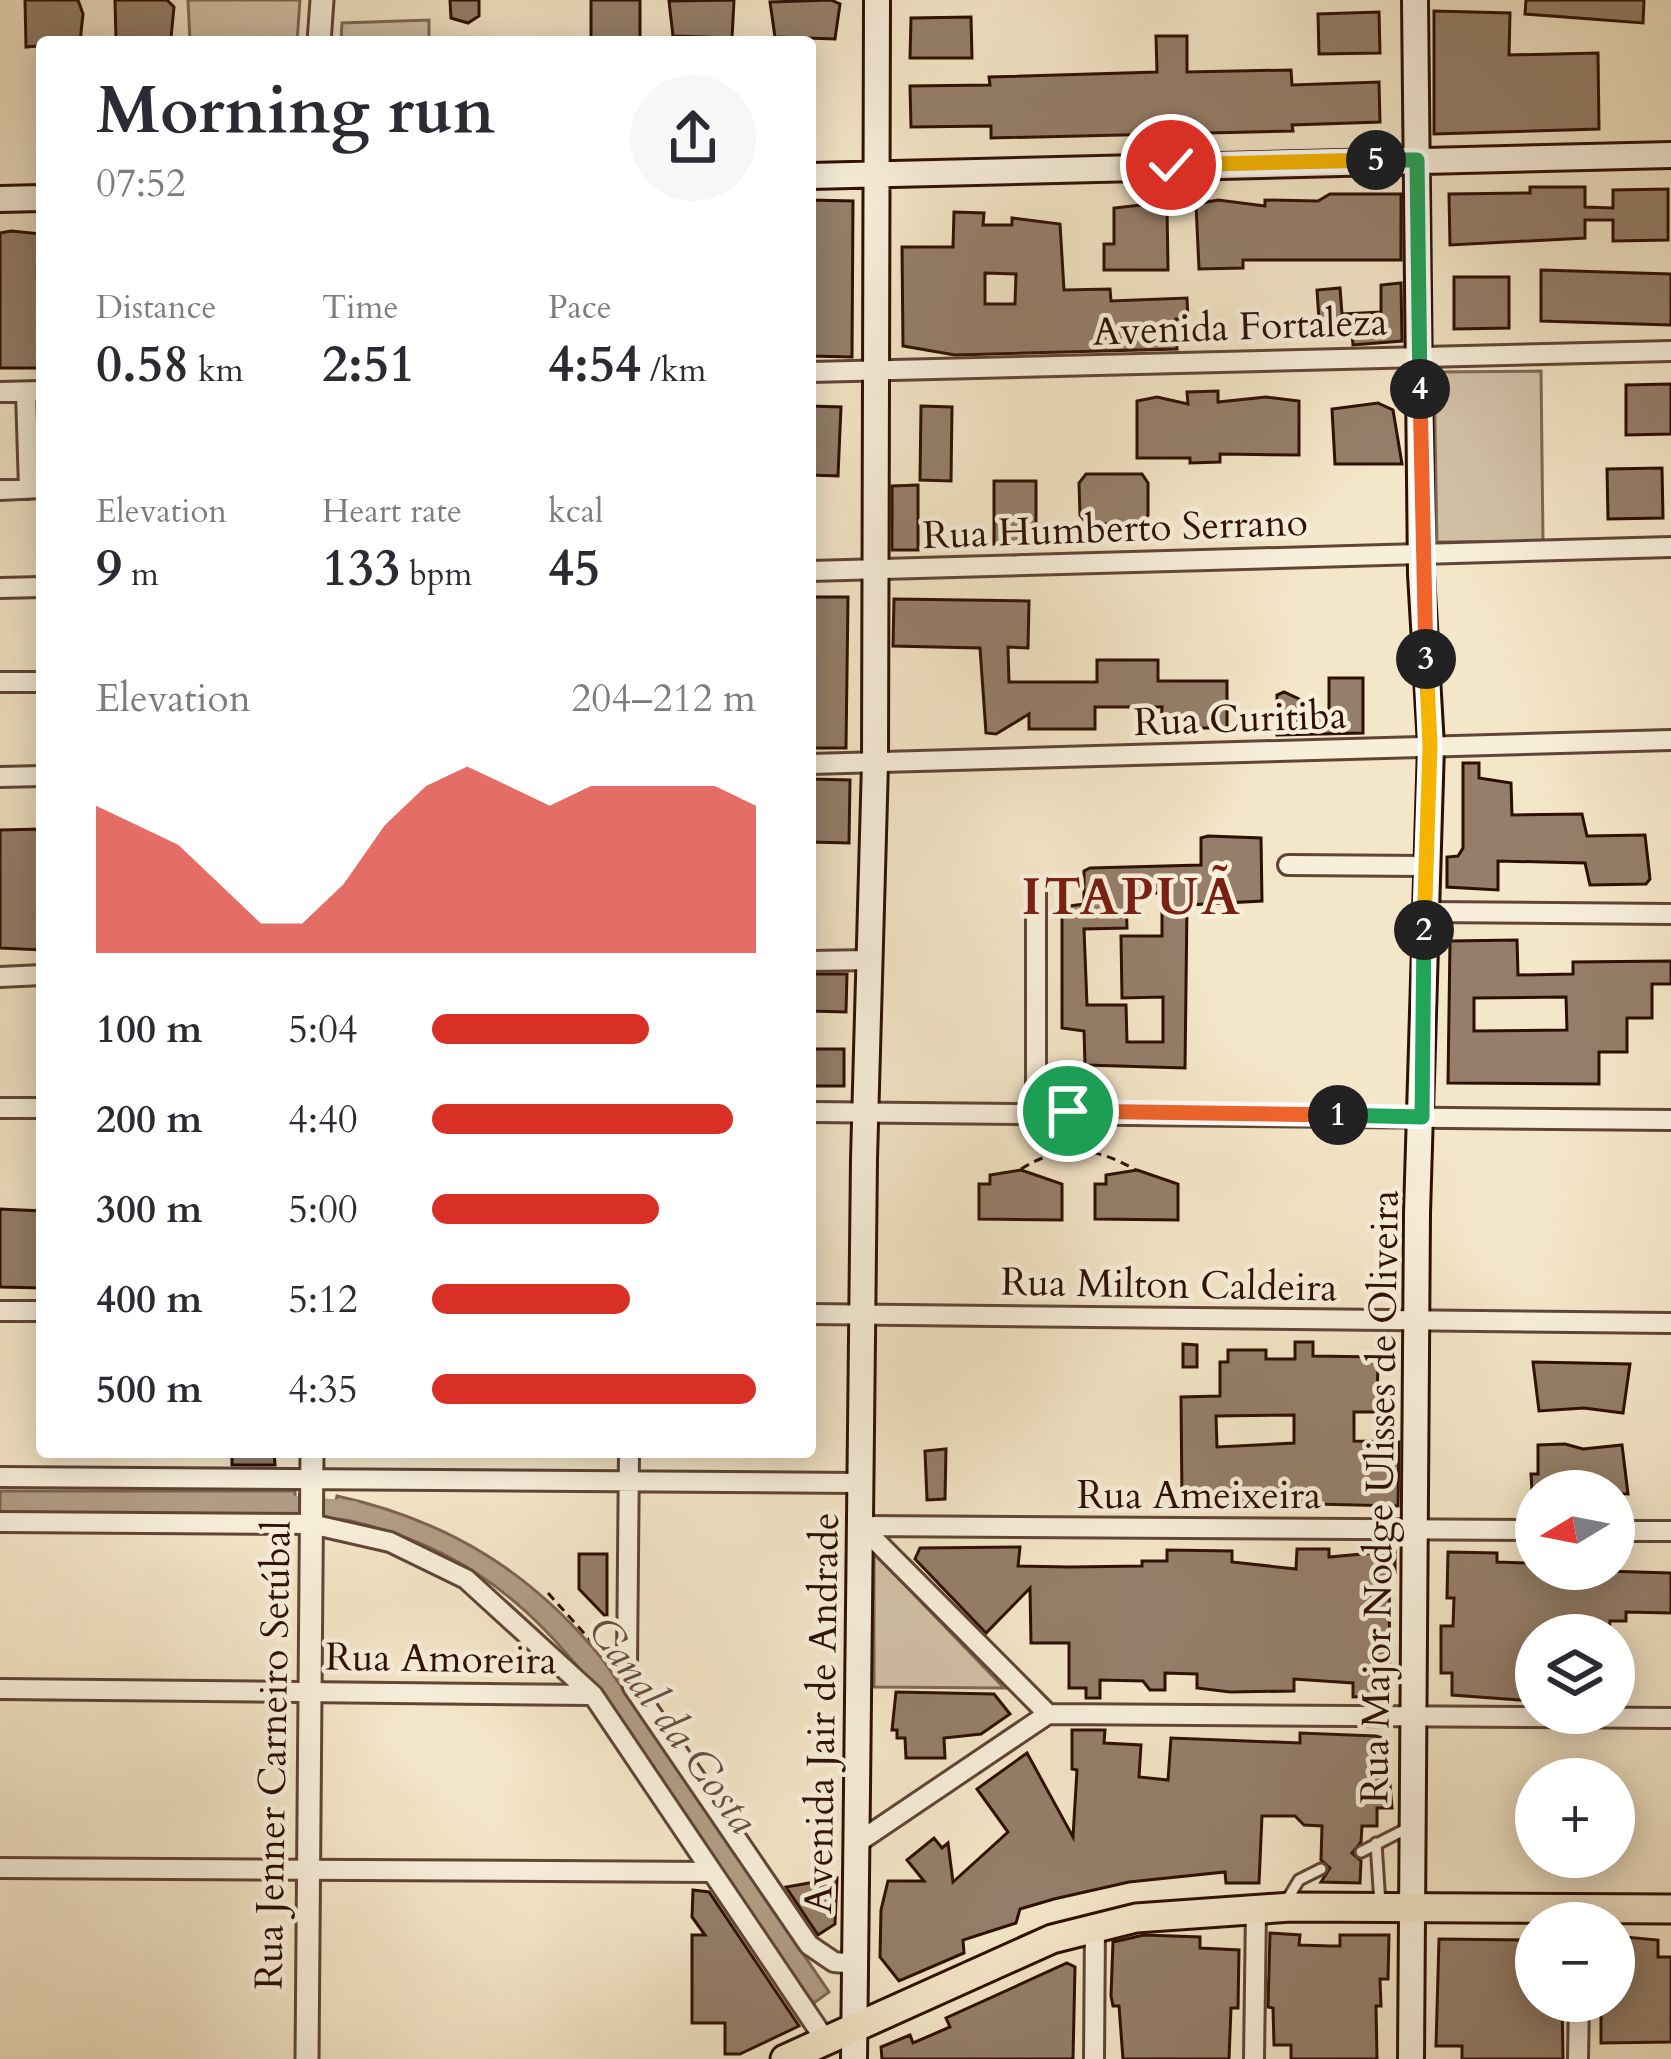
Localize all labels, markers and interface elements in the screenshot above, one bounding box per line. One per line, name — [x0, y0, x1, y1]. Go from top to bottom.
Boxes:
text: Morning run — [96, 67, 495, 156]
button: share — [630, 75, 756, 201]
pin — [1120, 114, 1222, 216]
pin: 5 — [1346, 130, 1406, 190]
icon: check — [1138, 132, 1204, 198]
text: 5 — [1368, 137, 1384, 182]
text: 07:52 — [96, 157, 186, 210]
text: Distance — [96, 285, 217, 330]
text: Time — [322, 285, 398, 330]
text: Pace — [548, 285, 612, 330]
street label: Avenida Fortaleza — [1092, 295, 1388, 359]
text: 0.58 — [96, 330, 189, 400]
text: 2:51 — [322, 330, 415, 400]
text: 4:54 — [548, 330, 641, 400]
text: km — [189, 348, 244, 393]
text: /km — [641, 348, 706, 393]
pin: 4 — [1390, 359, 1450, 419]
text: 4 — [1412, 366, 1428, 411]
text: Elevation — [96, 489, 227, 534]
text: Heart rate — [322, 489, 462, 534]
text: kcal — [548, 489, 603, 534]
street label: Rua Humberto Serrano — [922, 496, 1308, 562]
text: 9 — [96, 534, 122, 604]
text: 133 — [322, 534, 400, 604]
text: 45 — [548, 534, 600, 604]
text: m — [122, 552, 159, 597]
text: bpm — [400, 552, 472, 597]
pin: 3 — [1396, 629, 1456, 689]
text: 3 — [1418, 636, 1434, 681]
text: Elevation — [96, 672, 251, 725]
text: 204–212 m — [571, 672, 756, 725]
street label: Rua Curitiba — [1133, 689, 1348, 749]
district label: ITAPUÃ — [1021, 863, 1243, 933]
pin: 2 — [1394, 900, 1454, 960]
text: 2 — [1416, 907, 1432, 952]
text: 100 m — [96, 1003, 202, 1056]
text: 5:04 — [288, 1003, 358, 1056]
pin — [1017, 1060, 1119, 1162]
icon: arrive — [1035, 1078, 1101, 1144]
pin: 1 — [1308, 1085, 1368, 1145]
text: 1 — [1330, 1092, 1346, 1137]
text: 200 m — [96, 1093, 202, 1146]
text: 4:40 — [288, 1093, 358, 1146]
text: 300 m — [96, 1183, 202, 1236]
text: 5:00 — [288, 1183, 358, 1236]
street label: Rua Major Nodge Ulisses de Oliveira — [1348, 1189, 1412, 1805]
street label: Rua Milton Caldeira — [1000, 1256, 1338, 1314]
text: 400 m — [96, 1273, 202, 1326]
text: 5:12 — [288, 1273, 358, 1326]
text: 500 m — [96, 1363, 202, 1416]
text: 4:35 — [288, 1363, 358, 1416]
street label: Rua Ameixeira — [1077, 1469, 1321, 1522]
north arrow — [1515, 1470, 1635, 1590]
map controls — [1515, 1470, 1635, 2022]
street label: Avenida Jair de Andrade — [792, 1512, 852, 1914]
street label: Rua Jenner Carneiro Setúbal — [242, 1520, 304, 1990]
water label: Canal da Costa — [575, 1605, 771, 1845]
button: layers — [1515, 1614, 1635, 1734]
street label: Rua Amoreira — [325, 1630, 557, 1688]
button: + — [1515, 1758, 1635, 1878]
button: − — [1515, 1902, 1635, 2022]

